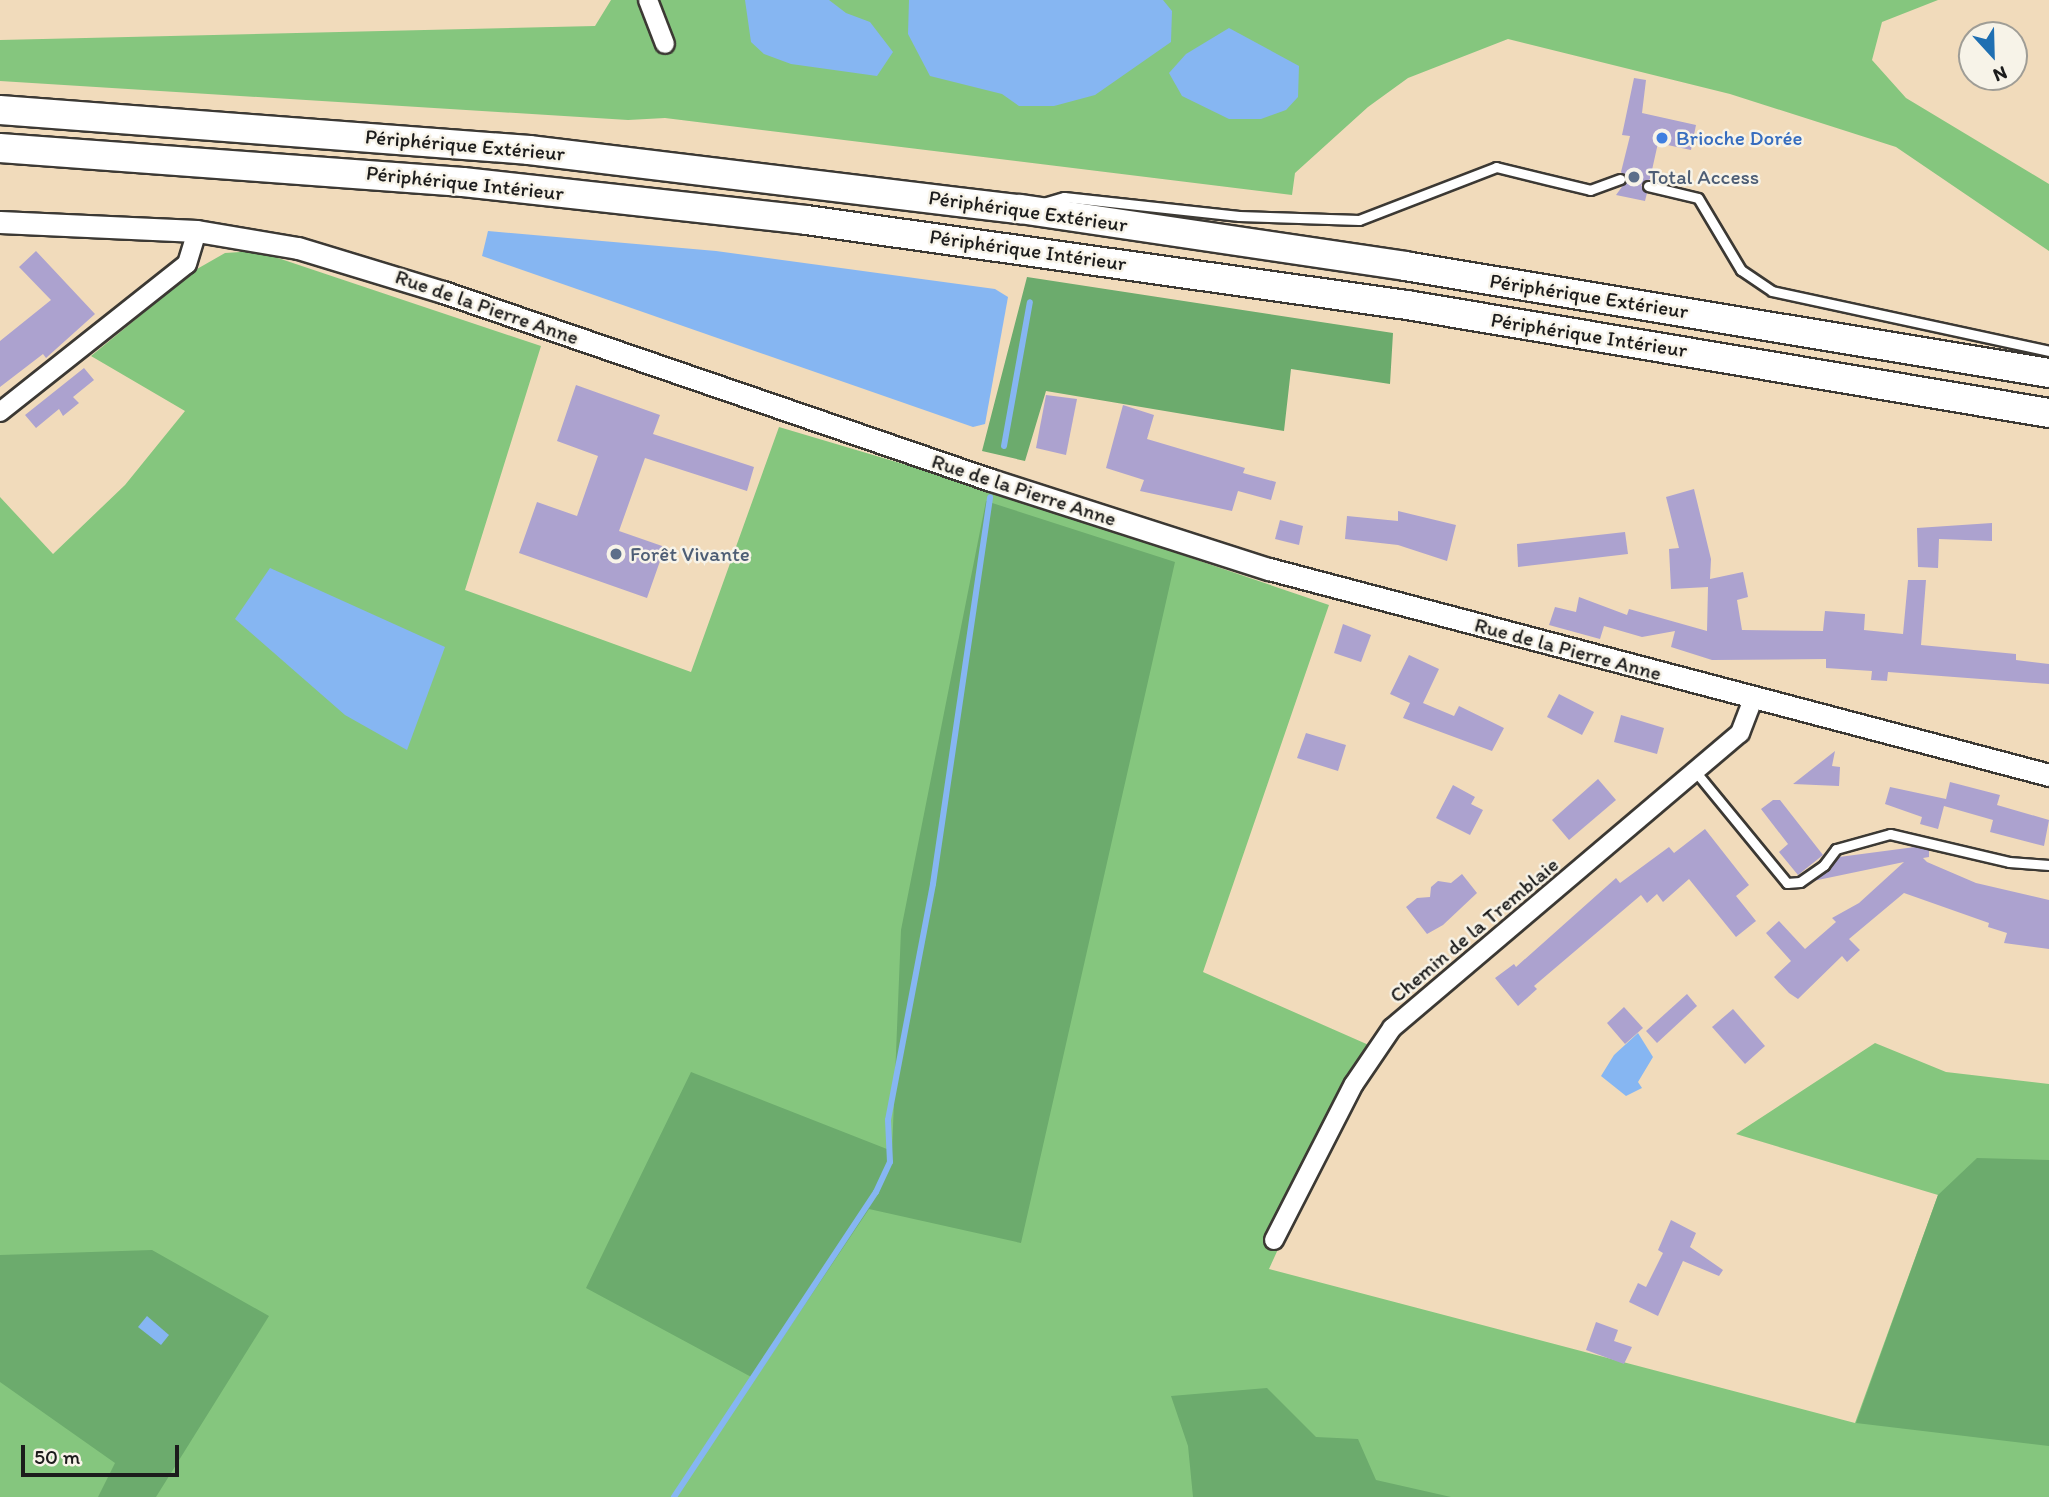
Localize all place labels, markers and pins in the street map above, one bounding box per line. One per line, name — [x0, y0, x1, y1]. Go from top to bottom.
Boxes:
place label: Brioche Dorée — [1676, 125, 1803, 151]
marker: Brioche Dorée — [1654, 130, 1670, 146]
place label: Total Access — [1648, 164, 1759, 190]
marker: Total Access — [1626, 169, 1642, 185]
place label: Forêt Vivante — [630, 541, 749, 567]
marker: Forêt Vivante — [608, 546, 624, 562]

